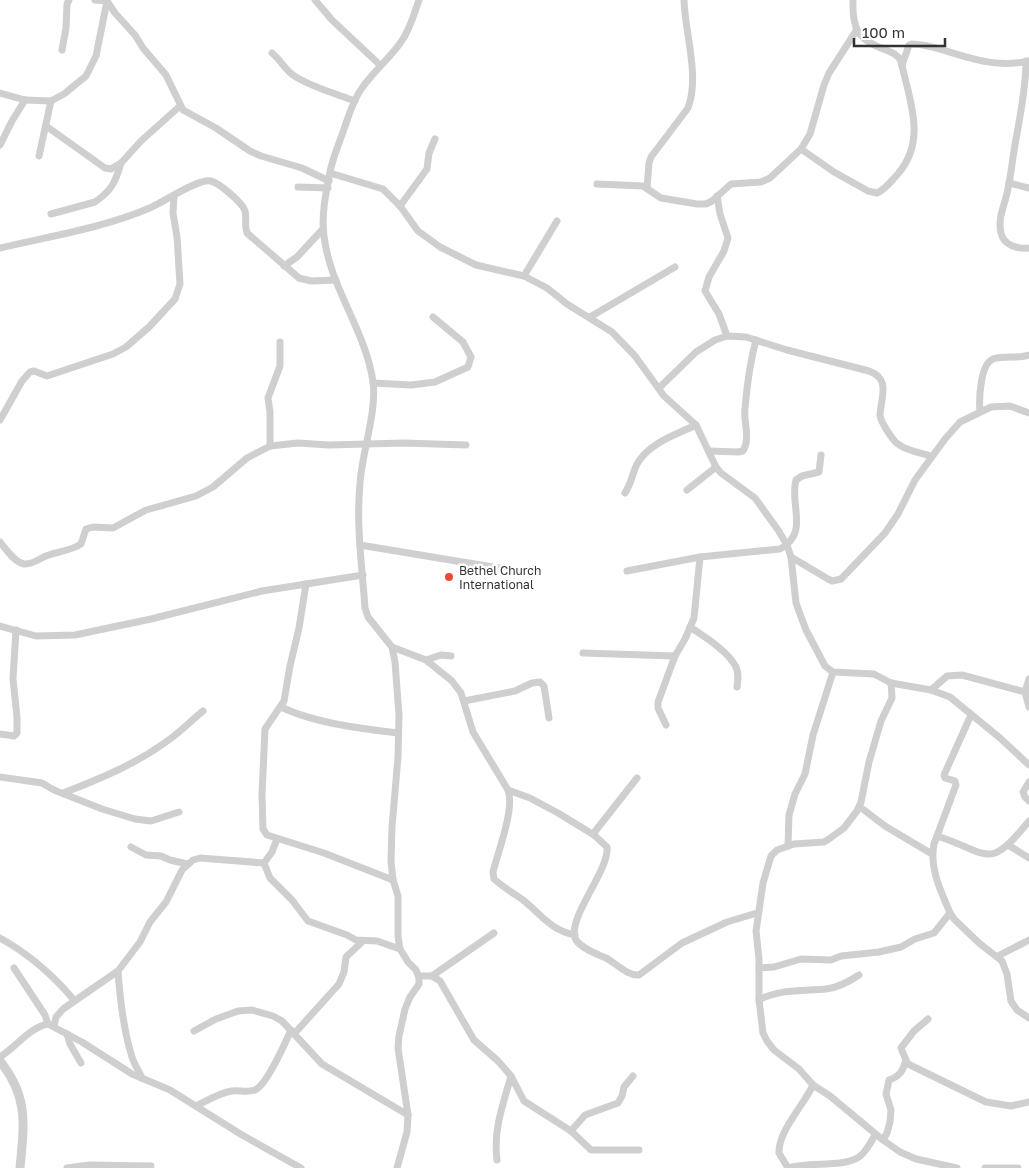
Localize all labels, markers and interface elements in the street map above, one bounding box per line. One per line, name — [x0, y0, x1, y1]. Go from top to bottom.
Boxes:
scale bar — [854, 15, 945, 47]
text: 100 m — [862, 23, 905, 41]
place label: Bethel Church International — [459, 563, 541, 592]
marker: Bethel Church International — [443, 571, 455, 583]

